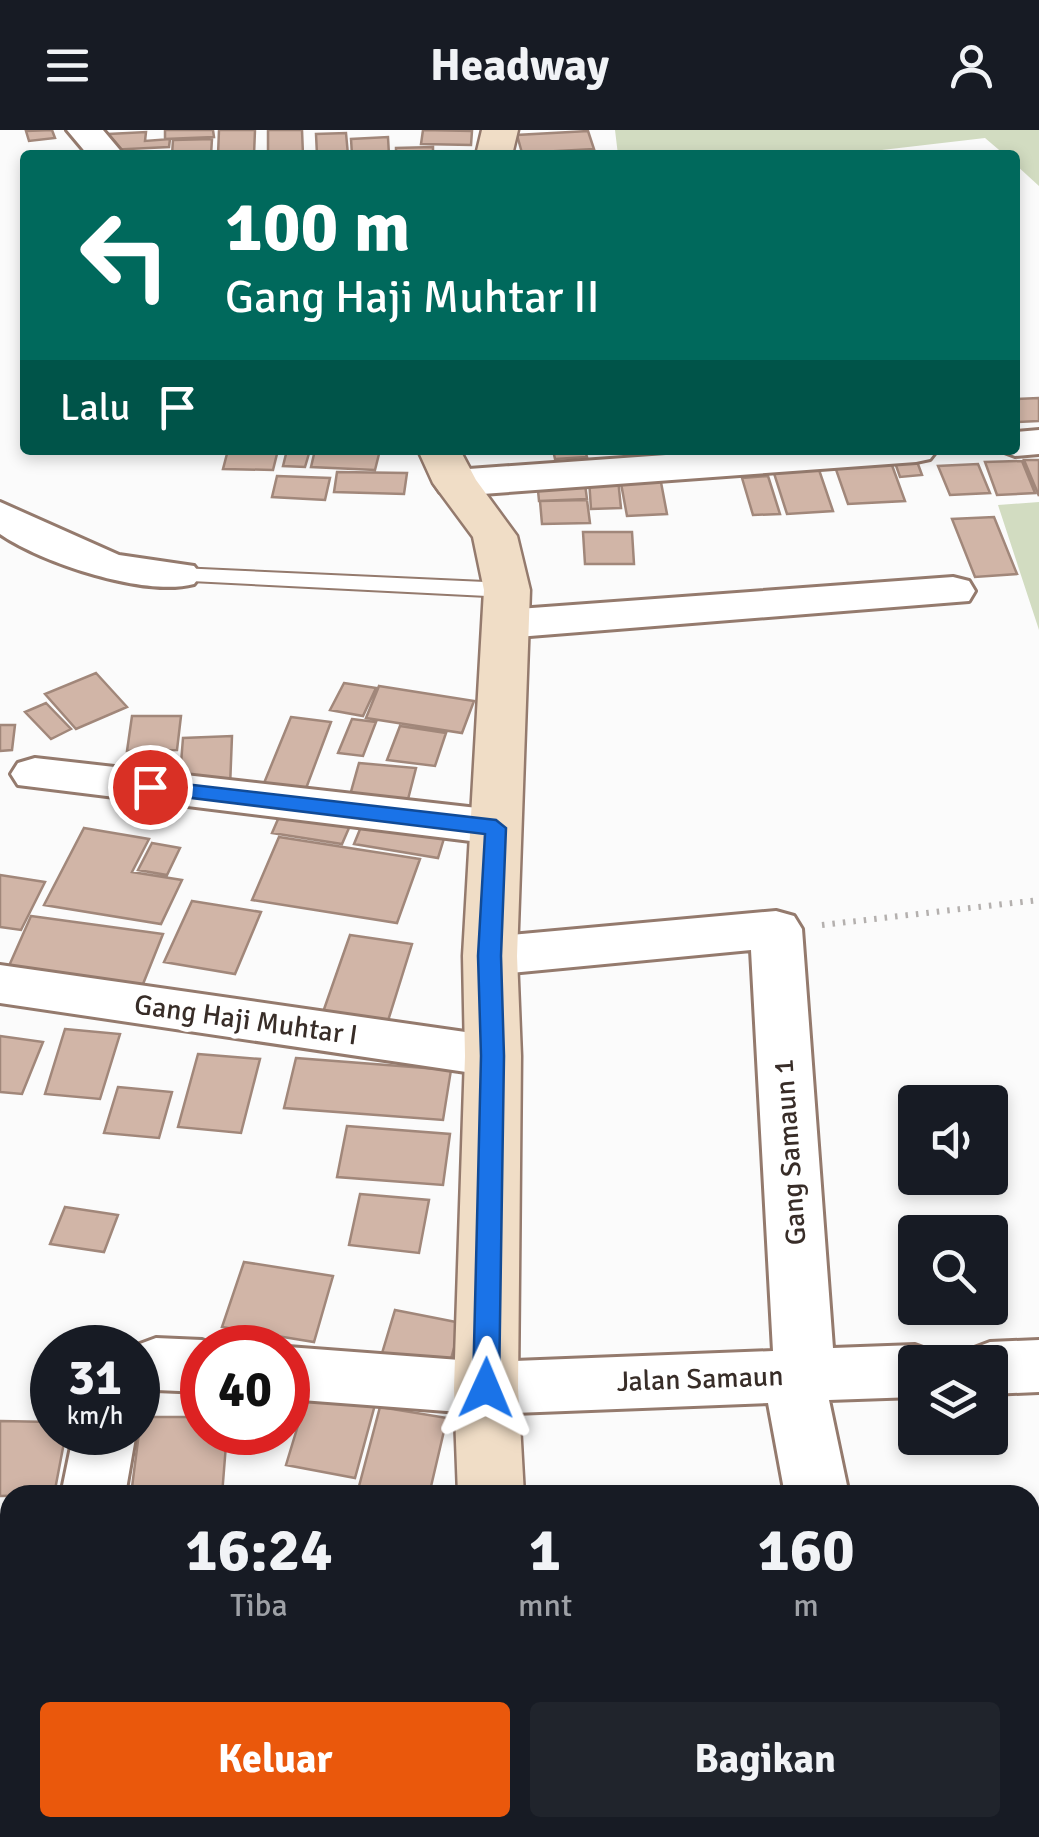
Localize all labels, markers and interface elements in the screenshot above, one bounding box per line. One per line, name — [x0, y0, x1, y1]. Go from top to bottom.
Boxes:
icon: menu — [40, 38, 95, 93]
text: Headway — [430, 38, 609, 93]
icon: person — [944, 38, 999, 93]
text: 100 m — [225, 184, 410, 270]
icon: left — [60, 190, 190, 320]
text: Gang Haji Muhtar II — [225, 270, 600, 325]
icon: arrive — [150, 380, 205, 435]
text: Lalu — [60, 384, 130, 431]
pin — [108, 745, 193, 830]
icon: arrive — [123, 760, 178, 815]
street label: Gang Haji Muhtar I — [132, 988, 360, 1052]
street label: Gang Samaun 1 — [767, 1058, 813, 1246]
map controls — [898, 1085, 1008, 1455]
button: sound — [898, 1085, 1008, 1195]
button: search — [898, 1215, 1008, 1325]
speed limit sign: 40 — [180, 1325, 310, 1455]
position arrow — [434, 1336, 538, 1440]
button: layers — [898, 1345, 1008, 1455]
text: 31 — [68, 1347, 122, 1409]
street label: Jalan Samaun — [616, 1359, 784, 1399]
text: km/h — [67, 1400, 123, 1431]
text: 16:24 — [185, 1514, 333, 1588]
text: 1 — [529, 1514, 561, 1588]
text: 160 — [757, 1514, 855, 1588]
text: Tiba — [230, 1586, 288, 1625]
text: mnt — [518, 1586, 572, 1625]
text: m — [793, 1586, 819, 1625]
button: Keluar — [40, 1702, 510, 1817]
button: Bagikan — [530, 1702, 1000, 1817]

